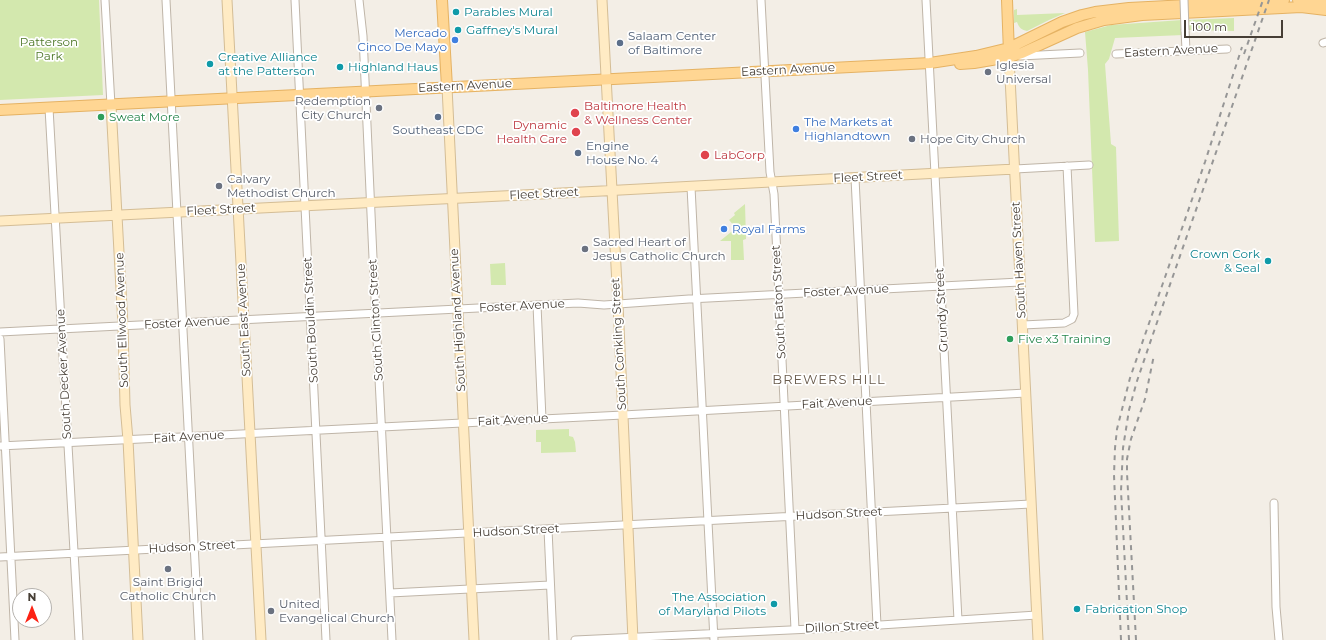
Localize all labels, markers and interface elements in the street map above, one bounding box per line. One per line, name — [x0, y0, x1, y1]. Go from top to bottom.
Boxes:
place label: Parables Mural — [464, 5, 553, 19]
marker: Parables Mural — [451, 7, 461, 17]
scale bar — [1186, 12, 1285, 38]
text: 100 m — [1191, 19, 1227, 34]
place label: Gaffney's Mural — [466, 23, 558, 37]
marker: Gaffney's Mural — [453, 25, 463, 35]
place label: Mercado Cinco De Mayo — [357, 26, 447, 54]
place label: Salaam Center of Baltimore — [628, 29, 716, 57]
park label: Patterson Park — [20, 35, 78, 63]
marker: Mercado Cinco De Mayo — [450, 35, 460, 45]
marker: Salaam Center of Baltimore — [615, 38, 625, 48]
street label: Eastern Avenue — [1124, 41, 1218, 61]
place label: Creative Alliance at the Patterson — [218, 50, 318, 78]
place label: Iglesia Universal — [996, 58, 1051, 86]
marker: Creative Alliance at the Patterson — [205, 59, 215, 69]
place label: Highland Haus — [348, 60, 438, 74]
street label: Eastern Avenue — [741, 60, 835, 80]
marker: Highland Haus — [335, 62, 345, 72]
marker: Iglesia Universal — [983, 67, 993, 77]
street label: Eastern Avenue — [418, 76, 512, 96]
place label: Redemption City Church — [295, 94, 371, 122]
place label: Baltimore Health & Wellness Center — [584, 99, 692, 127]
marker: Redemption City Church — [374, 103, 384, 113]
marker: Baltimore Health & Wellness Center — [569, 107, 581, 119]
place label: Sweat More — [109, 110, 180, 124]
marker: Sweat More — [96, 112, 106, 122]
marker: Southeast CDC — [433, 112, 443, 122]
place label: The Markets at Highlandtown — [804, 115, 893, 143]
place label: Dynamic Health Care — [496, 118, 567, 146]
place label: Southeast CDC — [393, 123, 483, 137]
marker: The Markets at Highlandtown — [791, 124, 801, 134]
marker: Dynamic Health Care — [570, 126, 582, 138]
place label: Hope City Church — [920, 132, 1026, 146]
marker: Hope City Church — [907, 134, 917, 144]
place label: Engine House No. 4 — [586, 139, 658, 167]
marker: Engine House No. 4 — [573, 148, 583, 158]
place label: LabCorp — [714, 148, 765, 162]
marker: LabCorp — [699, 149, 711, 161]
street label: Fleet Street — [833, 168, 903, 186]
place label: Calvary Methodist Church — [227, 172, 336, 200]
marker: Calvary Methodist Church — [214, 181, 224, 191]
street label: Fleet Street — [509, 185, 579, 203]
street label: Fleet Street — [186, 201, 256, 219]
street label: South Haven Street — [1009, 201, 1029, 319]
place label: Royal Farms — [732, 222, 805, 236]
marker: Royal Farms — [719, 224, 729, 234]
place label: Sacred Heart of Jesus Catholic Church — [593, 235, 726, 263]
marker: Sacred Heart of Jesus Catholic Church — [580, 244, 590, 254]
street label: South Eaton Street — [769, 245, 789, 359]
place label: Crown Cork & Seal — [1190, 247, 1260, 275]
street label: South Highland Avenue — [447, 248, 469, 392]
street label: South Ellwood Avenue — [112, 252, 132, 388]
marker: Crown Cork & Seal — [1263, 256, 1273, 266]
street label: South Bouldin Street — [301, 257, 321, 383]
street label: South Clinton Street — [366, 259, 386, 381]
street label: South East Avenue — [234, 263, 254, 377]
street label: Grundy Street — [933, 268, 951, 352]
street label: South Conkling Street — [608, 278, 630, 410]
street label: Foster Avenue — [803, 282, 889, 300]
street label: Foster Avenue — [479, 297, 565, 315]
street label: South Decker Avenue — [53, 309, 75, 439]
street label: Foster Avenue — [144, 314, 230, 332]
place label: Five x3 Training — [1018, 332, 1111, 346]
marker: Five x3 Training — [1005, 334, 1015, 344]
district label: BREWERS HILL — [772, 372, 886, 388]
street label: Fait Avenue — [801, 394, 873, 412]
street label: Fait Avenue — [477, 411, 549, 429]
street label: Fait Avenue — [153, 428, 225, 446]
street label: Hudson Street — [795, 505, 883, 523]
street label: Hudson Street — [472, 522, 560, 540]
street label: Hudson Street — [148, 538, 236, 556]
marker: Saint Brigid Catholic Church — [163, 564, 173, 574]
place label: Saint Brigid Catholic Church — [120, 575, 216, 603]
north arrow — [12, 588, 52, 628]
text: N — [28, 590, 36, 604]
place label: The Association of Maryland Pilots — [658, 590, 766, 618]
place label: United Evangelical Church — [279, 597, 395, 625]
marker: The Association of Maryland Pilots — [769, 599, 779, 609]
place label: Fabrication Shop — [1085, 602, 1187, 616]
marker: Fabrication Shop — [1072, 604, 1082, 614]
marker: United Evangelical Church — [266, 606, 276, 616]
street label: Dillon Street — [804, 618, 880, 636]

